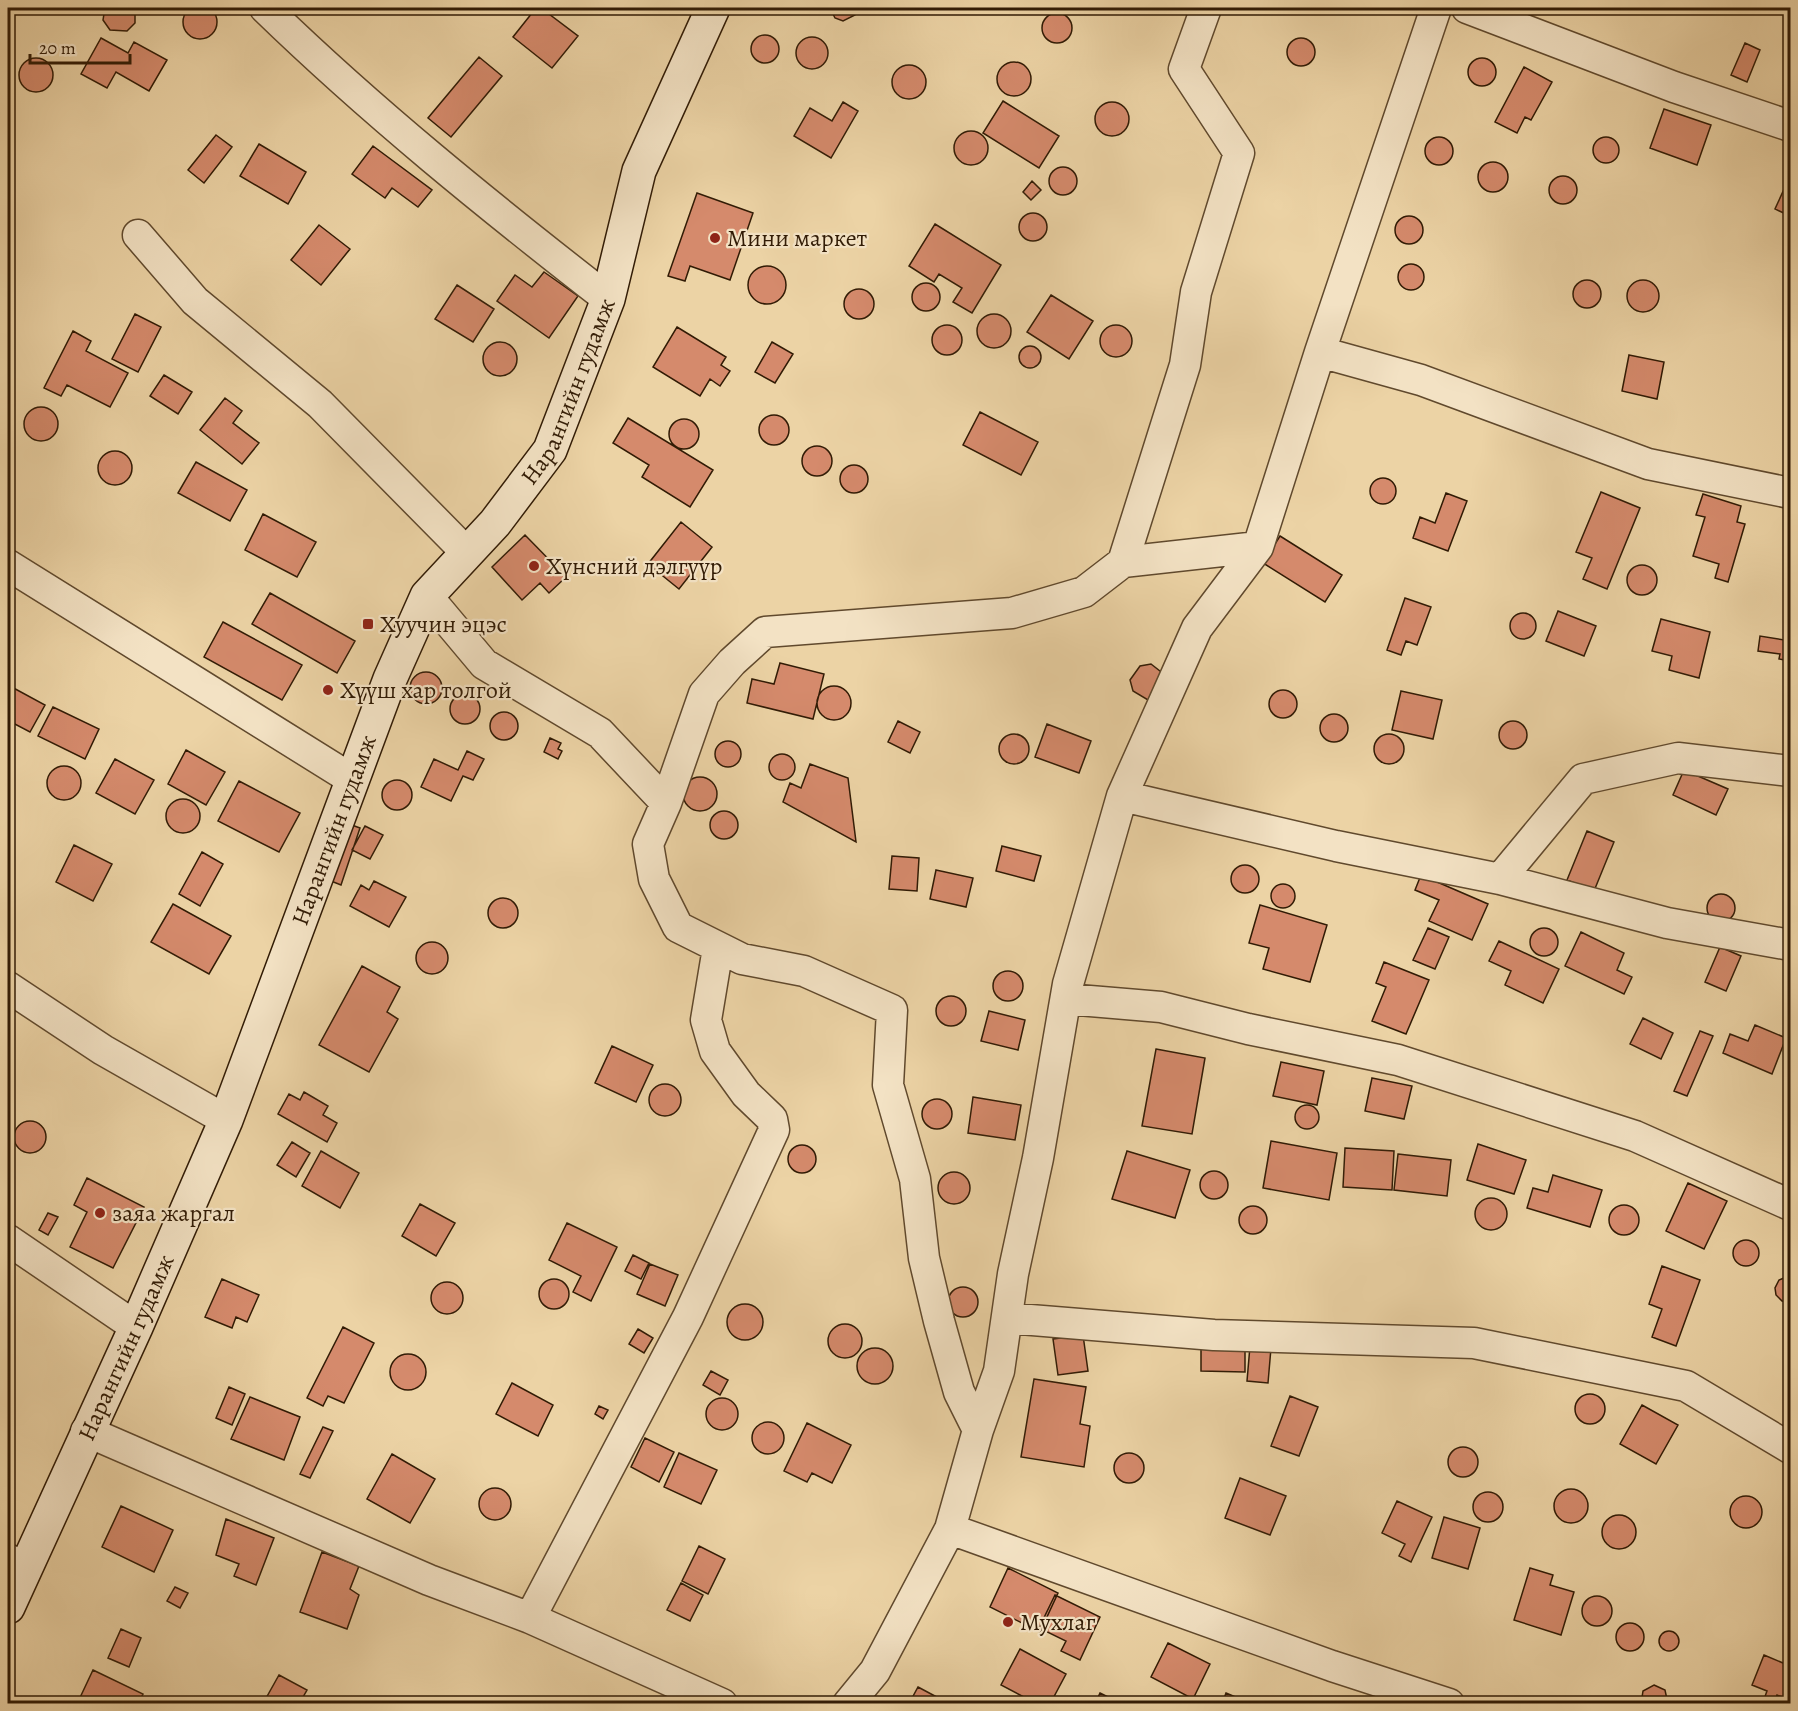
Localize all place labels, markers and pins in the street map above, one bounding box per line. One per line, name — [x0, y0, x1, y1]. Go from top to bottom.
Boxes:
place label: Мини маркет — [727, 222, 868, 254]
marker: Мини маркет — [708, 231, 722, 245]
place label: Хүнсний дэлгүүр — [546, 550, 722, 582]
marker: Хүнсний дэлгүүр — [527, 559, 541, 573]
place label: Хуучин эцэс — [380, 608, 507, 640]
marker: Хуучин эцэс — [361, 617, 375, 631]
place label: Хүүш хар толгой — [340, 674, 512, 706]
marker: Хүүш хар толгой — [321, 683, 335, 697]
place label: заяа жаргал — [112, 1197, 235, 1229]
marker: заяа жаргал — [93, 1206, 107, 1220]
place label: Мухлаг — [1020, 1606, 1096, 1638]
marker: Мухлаг — [1001, 1615, 1015, 1629]

